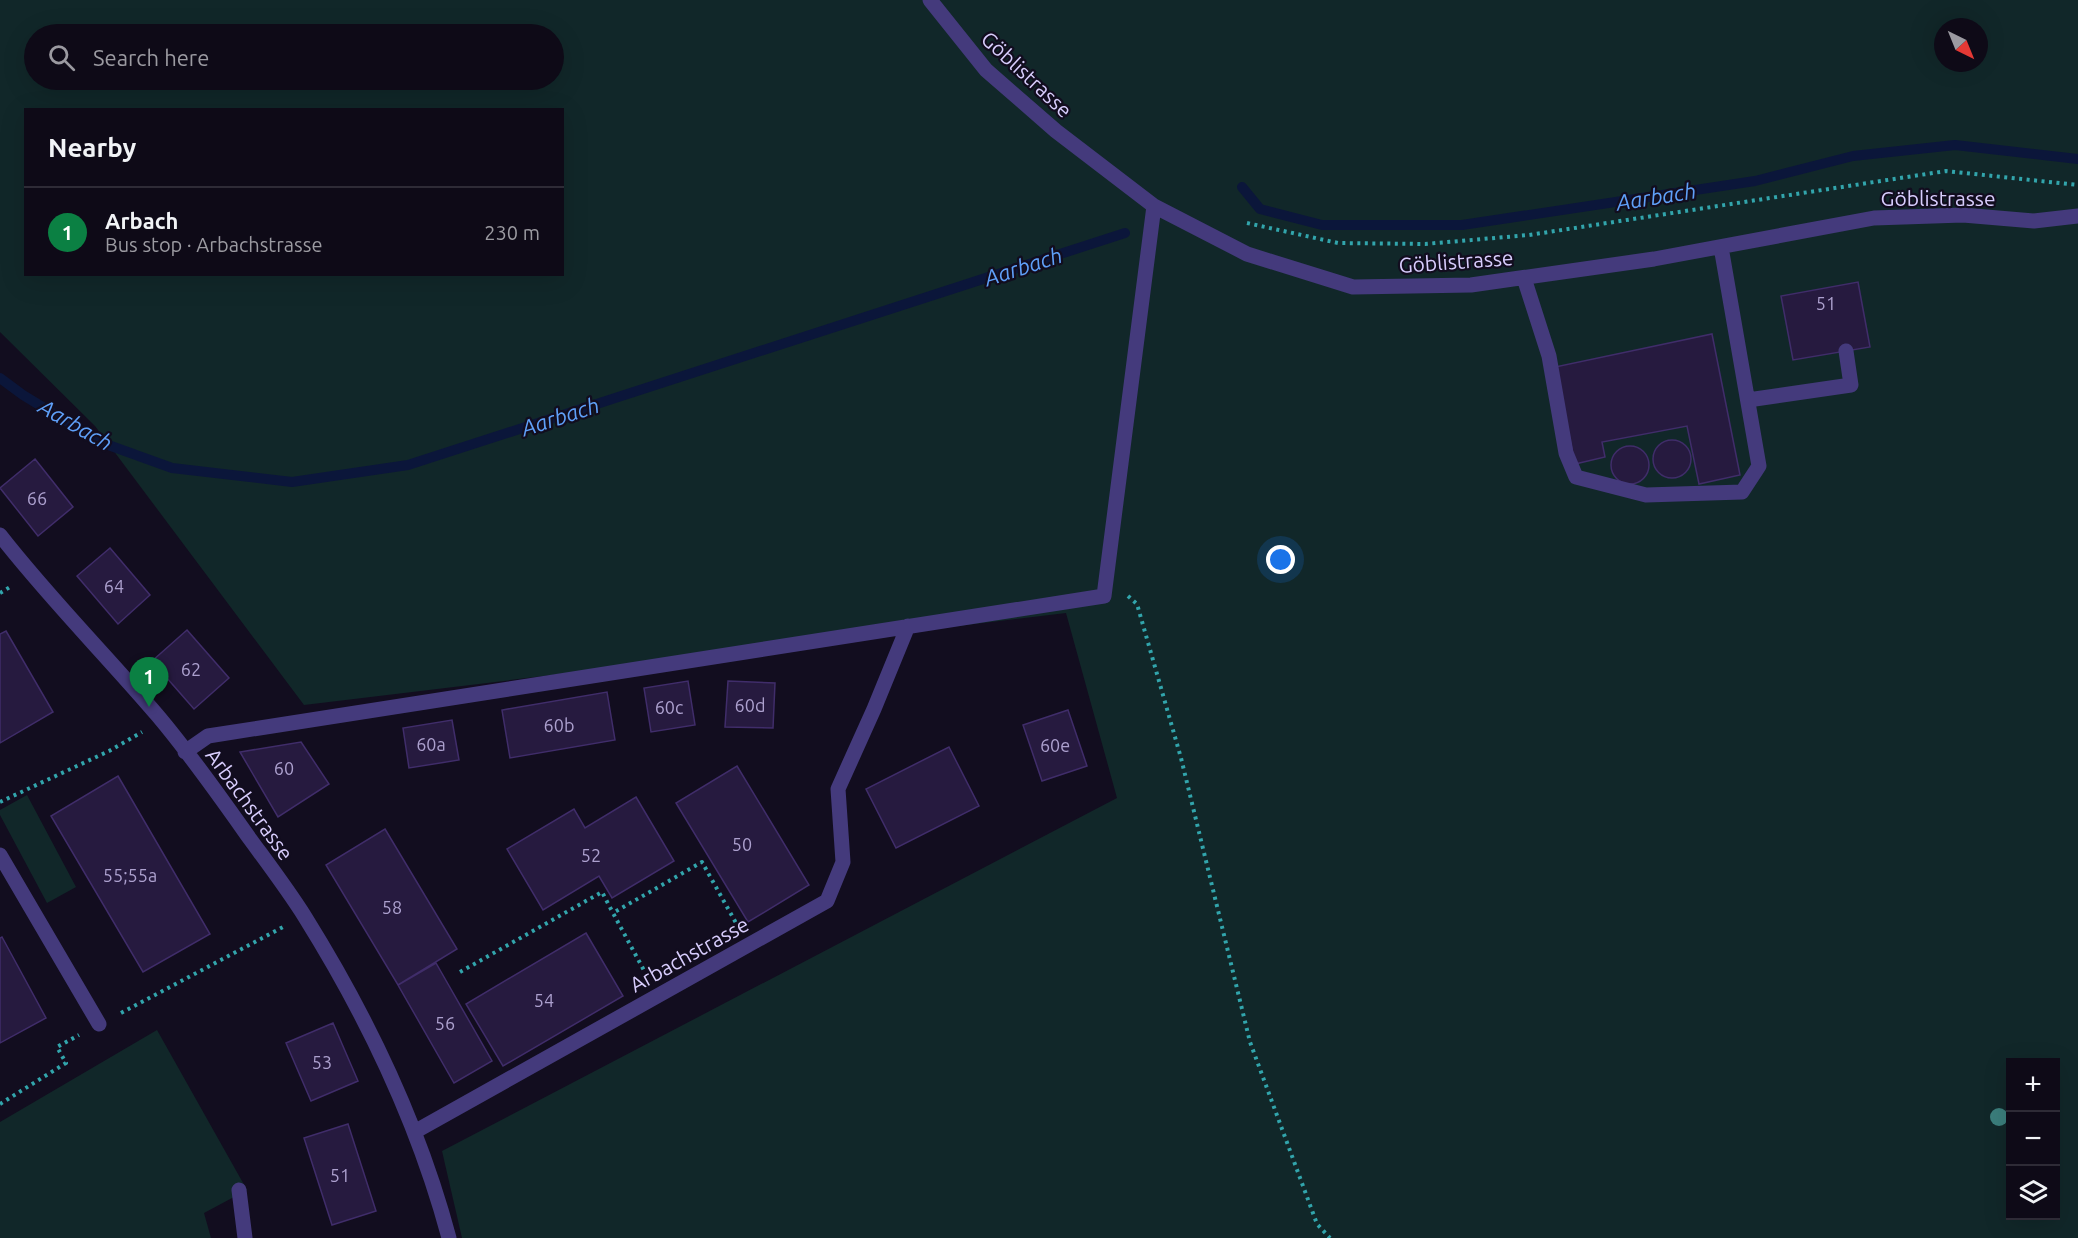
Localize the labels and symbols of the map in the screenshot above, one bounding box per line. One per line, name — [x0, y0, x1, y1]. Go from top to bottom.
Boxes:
north arrow — [1934, 18, 1988, 72]
street label: Göblistrasse — [977, 26, 1077, 122]
water label: Aarbach — [1613, 177, 1698, 215]
street label: Göblistrasse — [1880, 186, 1996, 210]
water label: Aarbach — [980, 242, 1065, 291]
street label: Göblistrasse — [1398, 245, 1514, 277]
house number: 51 — [1816, 293, 1836, 313]
water label: Aarbach — [517, 392, 602, 441]
water label: Aarbach — [34, 393, 117, 455]
house number: 66 — [27, 488, 47, 508]
your location — [1266, 545, 1295, 574]
house number: 64 — [104, 576, 124, 596]
pin: 1 — [130, 658, 168, 707]
house number: 62 — [181, 659, 201, 679]
house number: 60d — [735, 695, 765, 715]
house number: 60c — [655, 697, 683, 717]
house number: 60b — [544, 715, 574, 735]
house number: 60a — [416, 734, 446, 754]
house number: 60e — [1040, 735, 1070, 755]
street label: Arbachstrasse — [201, 743, 299, 865]
house number: 60 — [274, 758, 294, 778]
house number: 50 — [732, 834, 752, 854]
house number: 52 — [581, 845, 601, 865]
house number: 55;55a — [103, 865, 157, 885]
house number: 58 — [382, 897, 402, 917]
street label: Arbachstrasse — [625, 911, 753, 997]
house number: 54 — [534, 990, 554, 1010]
house number: 56 — [435, 1013, 455, 1033]
house number: 53 — [312, 1052, 332, 1072]
house number: 51 — [330, 1165, 350, 1185]

